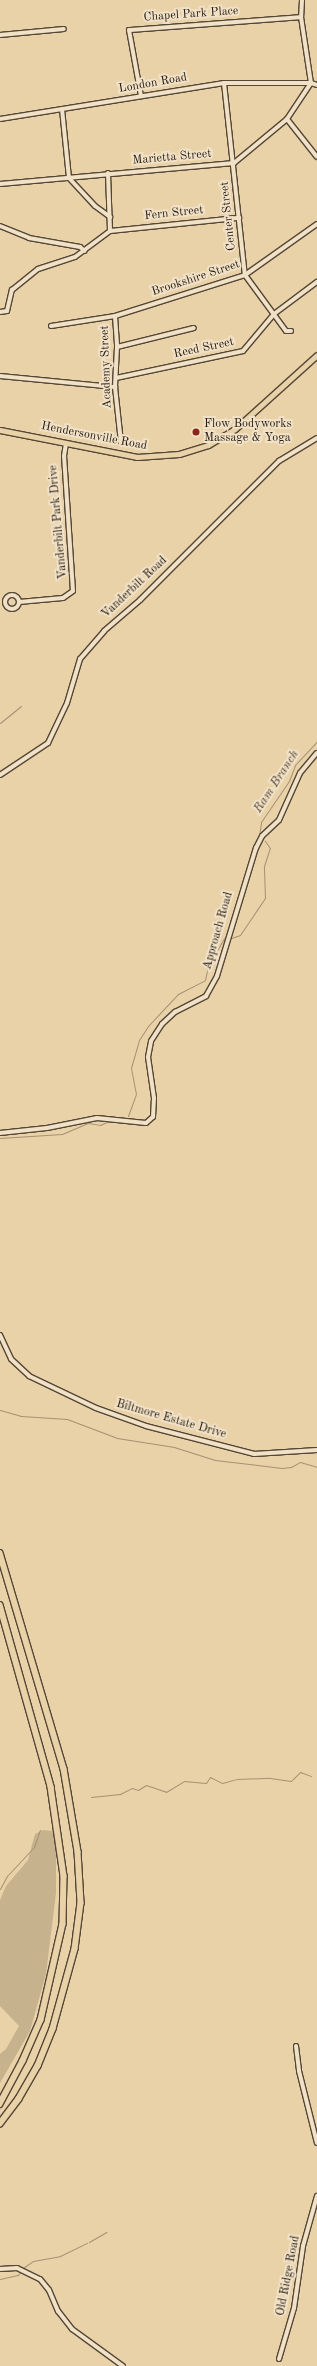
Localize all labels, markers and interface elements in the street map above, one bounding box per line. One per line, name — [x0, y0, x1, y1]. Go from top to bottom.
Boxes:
street label: Chapel Park Place — [143, 5, 239, 25]
street label: London Road — [118, 71, 188, 97]
street label: Marietta Street — [132, 147, 212, 169]
street label: Center Street — [218, 181, 240, 251]
street label: Fern Street — [144, 204, 204, 224]
street label: Brookshire Street — [150, 258, 242, 300]
street label: Academy Street — [98, 325, 116, 409]
street label: Reed Street — [173, 336, 235, 362]
place label: Flow Bodyworks Massage & Yoga — [204, 418, 292, 446]
street label: Hendersonville Road — [40, 420, 148, 454]
marker: Flow Bodyworks Massage & Yoga — [191, 427, 201, 437]
street label: Vanderbilt Park Drive — [47, 464, 71, 580]
street label: Vanderbilt Road — [99, 554, 171, 622]
water label: Ram Branch — [251, 748, 303, 816]
street label: Approach Road — [201, 890, 237, 972]
street label: Biltmore Estate Drive — [114, 1397, 228, 1443]
street label: Old Ridge Road — [274, 2235, 304, 2317]

